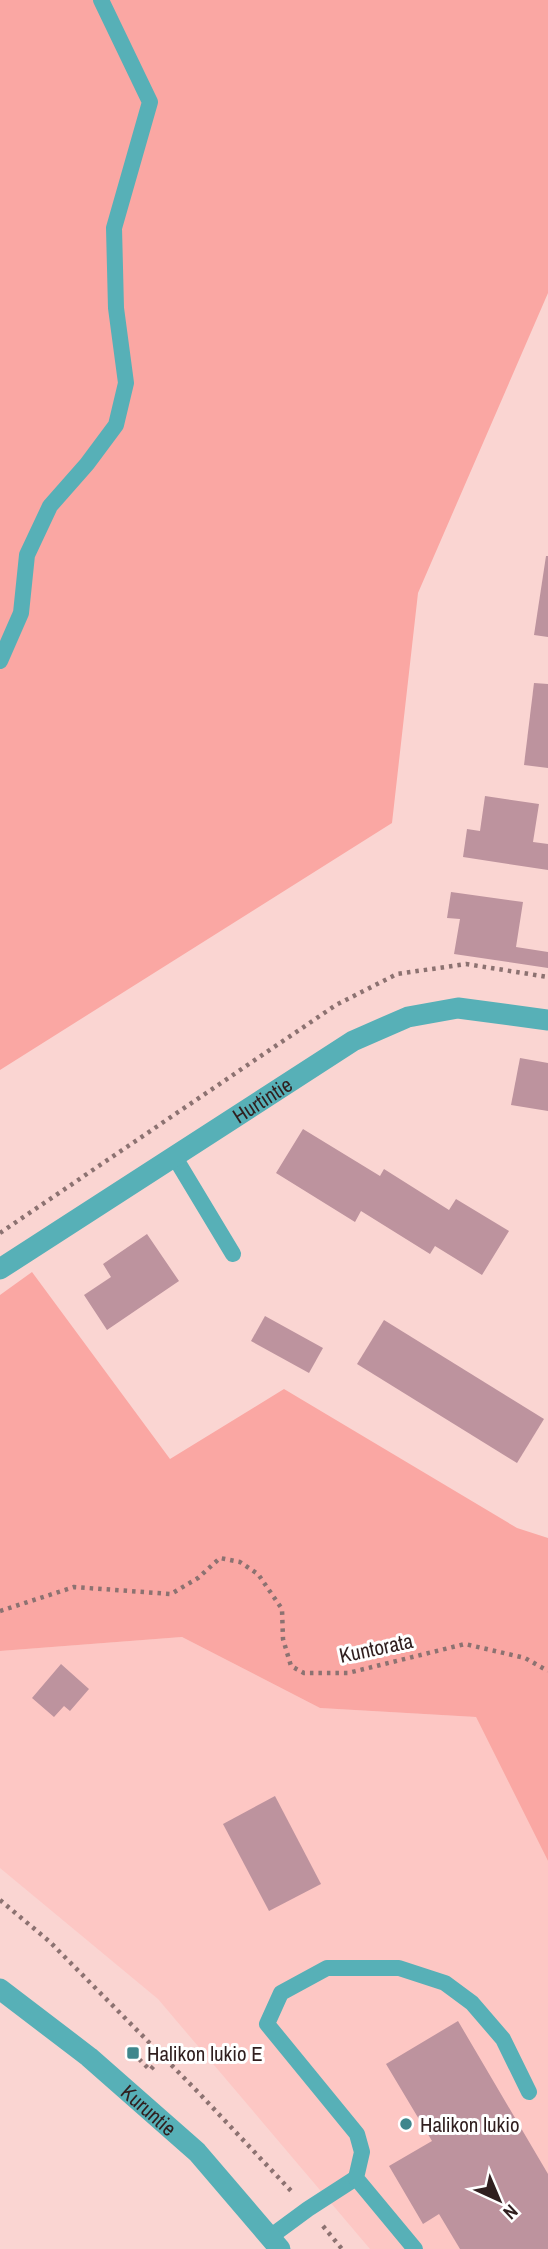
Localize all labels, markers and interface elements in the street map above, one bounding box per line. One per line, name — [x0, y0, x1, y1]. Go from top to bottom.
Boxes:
street label: Hurtintie — [226, 1070, 298, 1130]
street label: Kuntorata — [336, 1626, 416, 1670]
place label: Halikon lukio E — [147, 2039, 263, 2068]
marker: Halikon lukio E — [125, 2045, 141, 2061]
street label: Kuruntie — [115, 2077, 183, 2142]
place label: Halikon lukio — [420, 2110, 520, 2139]
marker: Halikon lukio — [398, 2116, 414, 2132]
north arrow — [464, 2165, 534, 2235]
text: N — [498, 2199, 524, 2225]

